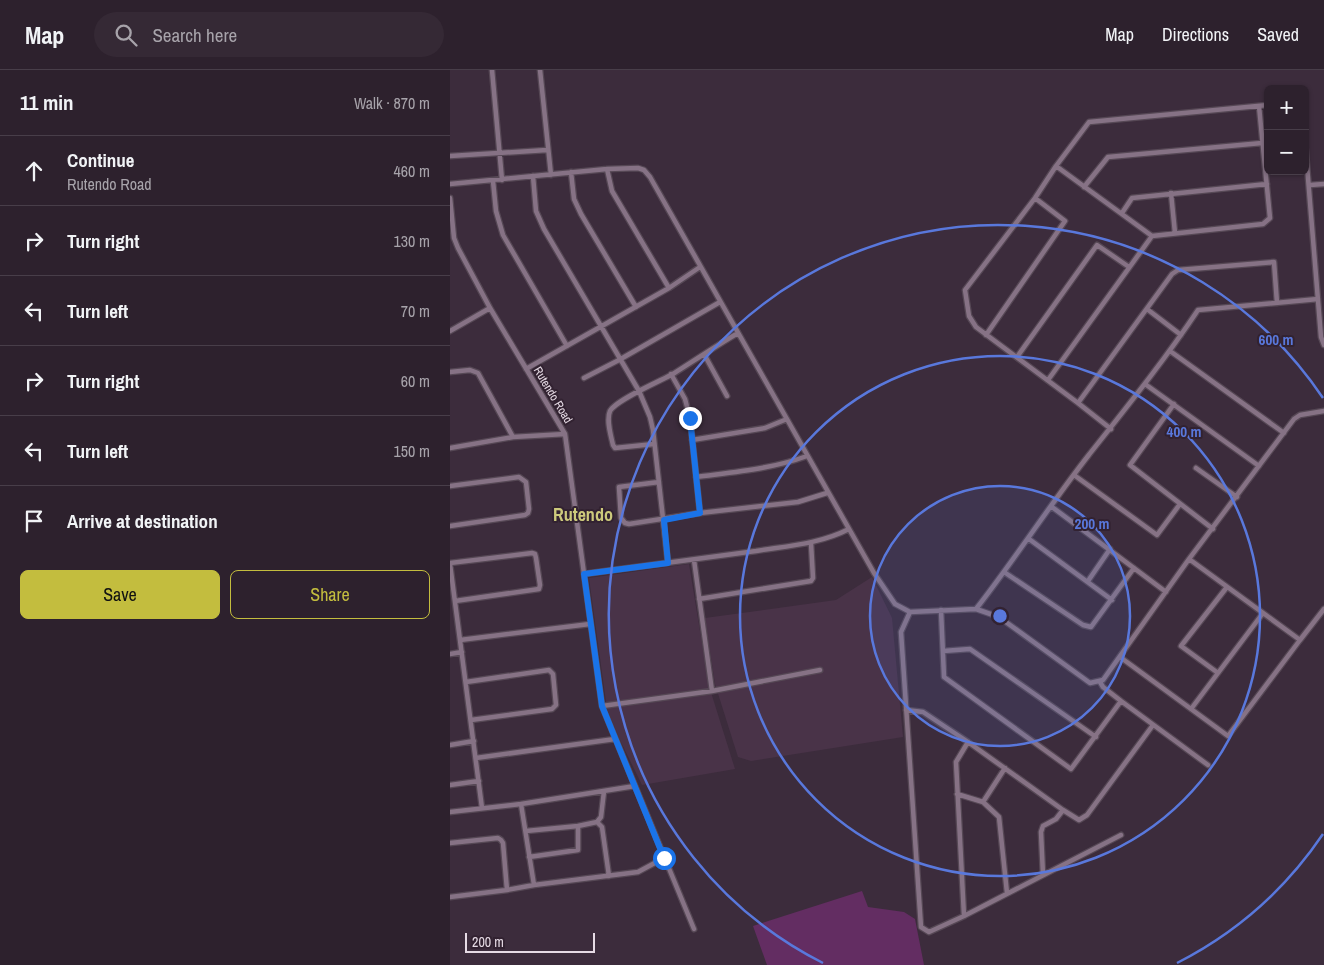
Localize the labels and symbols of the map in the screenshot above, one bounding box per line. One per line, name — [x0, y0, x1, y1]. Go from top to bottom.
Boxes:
text: 600 m — [1259, 329, 1293, 350]
street label: Rutendo Road — [530, 364, 576, 426]
route end — [679, 407, 702, 430]
text: 400 m — [1167, 421, 1201, 442]
district label: Rutendo — [553, 502, 613, 527]
text: 200 m — [1075, 513, 1109, 534]
centre of rings — [991, 607, 1009, 625]
route start — [653, 847, 676, 870]
scale bar — [465, 930, 595, 953]

